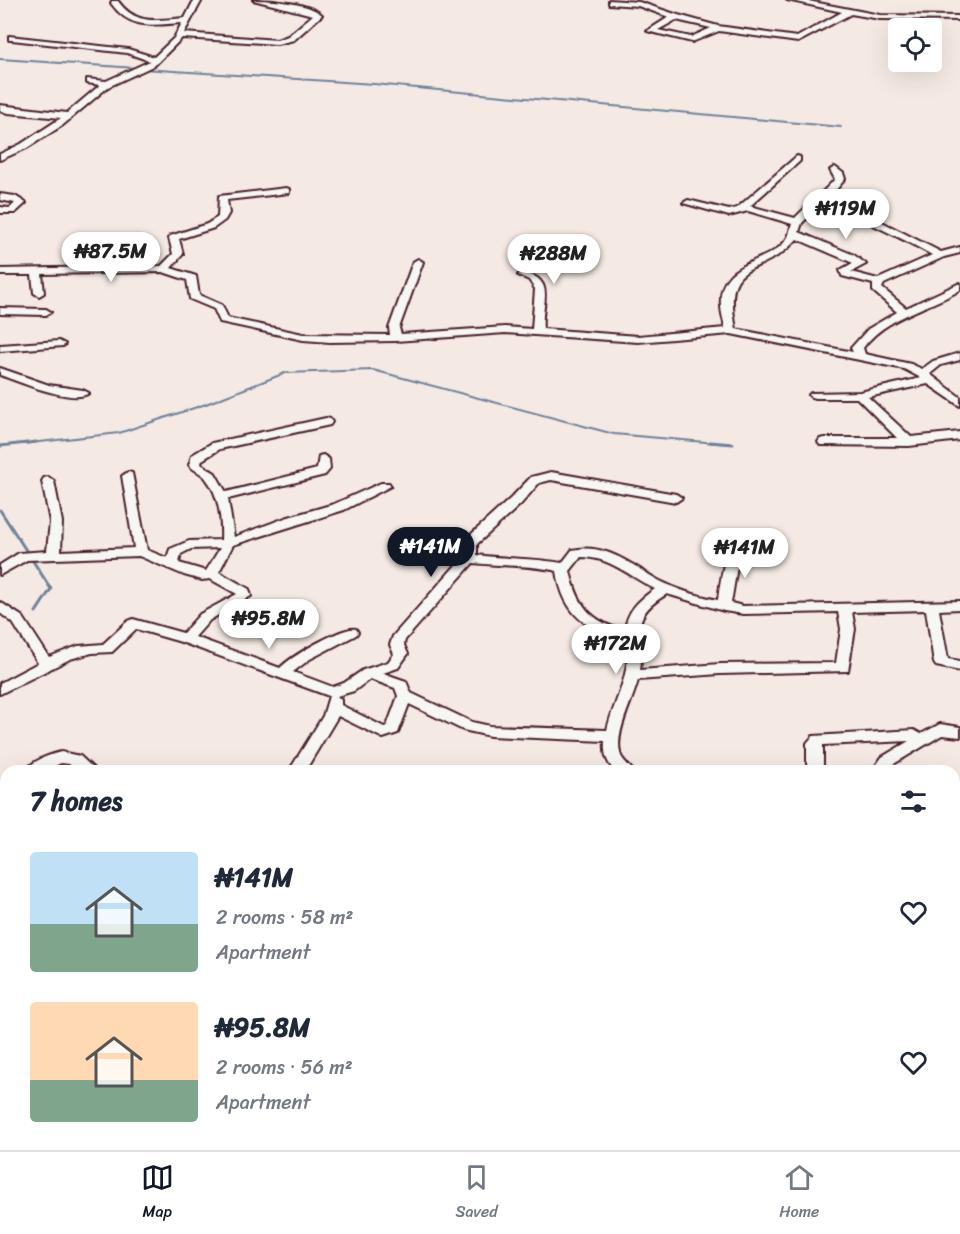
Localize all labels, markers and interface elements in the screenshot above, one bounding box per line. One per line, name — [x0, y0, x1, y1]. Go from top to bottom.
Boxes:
map controls — [888, 18, 942, 72]
button: locate — [888, 18, 942, 72]
pin: ₦119M — [804, 189, 888, 240]
text: ₦119M — [816, 191, 876, 226]
pin: ₦87.5M — [62, 232, 160, 283]
text: ₦87.5M — [75, 234, 147, 269]
pin: ₦288M — [512, 234, 596, 285]
text: ₦288M — [521, 236, 587, 271]
pin: ₦141M — [389, 527, 473, 578]
pin: ₦141M — [703, 528, 787, 579]
text: ₦141M — [401, 529, 461, 564]
text: ₦141M — [715, 530, 775, 565]
pin: ₦95.8M — [220, 599, 318, 650]
text: ₦95.8M — [233, 601, 305, 636]
pin: ₦172M — [574, 624, 658, 675]
text: ₦172M — [585, 626, 647, 661]
text: 7 homes — [30, 778, 122, 824]
icon: filters — [897, 785, 930, 818]
text: ₦141M — [216, 854, 293, 900]
icon: home — [78, 876, 150, 948]
icon: heart — [897, 896, 930, 929]
text: 2 rooms · 58 m² — [216, 900, 353, 935]
text: Apartment — [216, 935, 310, 970]
text: ₦95.8M — [216, 1004, 310, 1050]
icon: home — [78, 1026, 150, 1098]
icon: heart — [897, 1046, 930, 1079]
text: 2 rooms · 56 m² — [216, 1050, 353, 1085]
text: Apartment — [216, 1085, 310, 1120]
tab: Map — [141, 1161, 174, 1226]
tab: Saved — [455, 1161, 498, 1226]
tab: Home — [779, 1161, 819, 1226]

